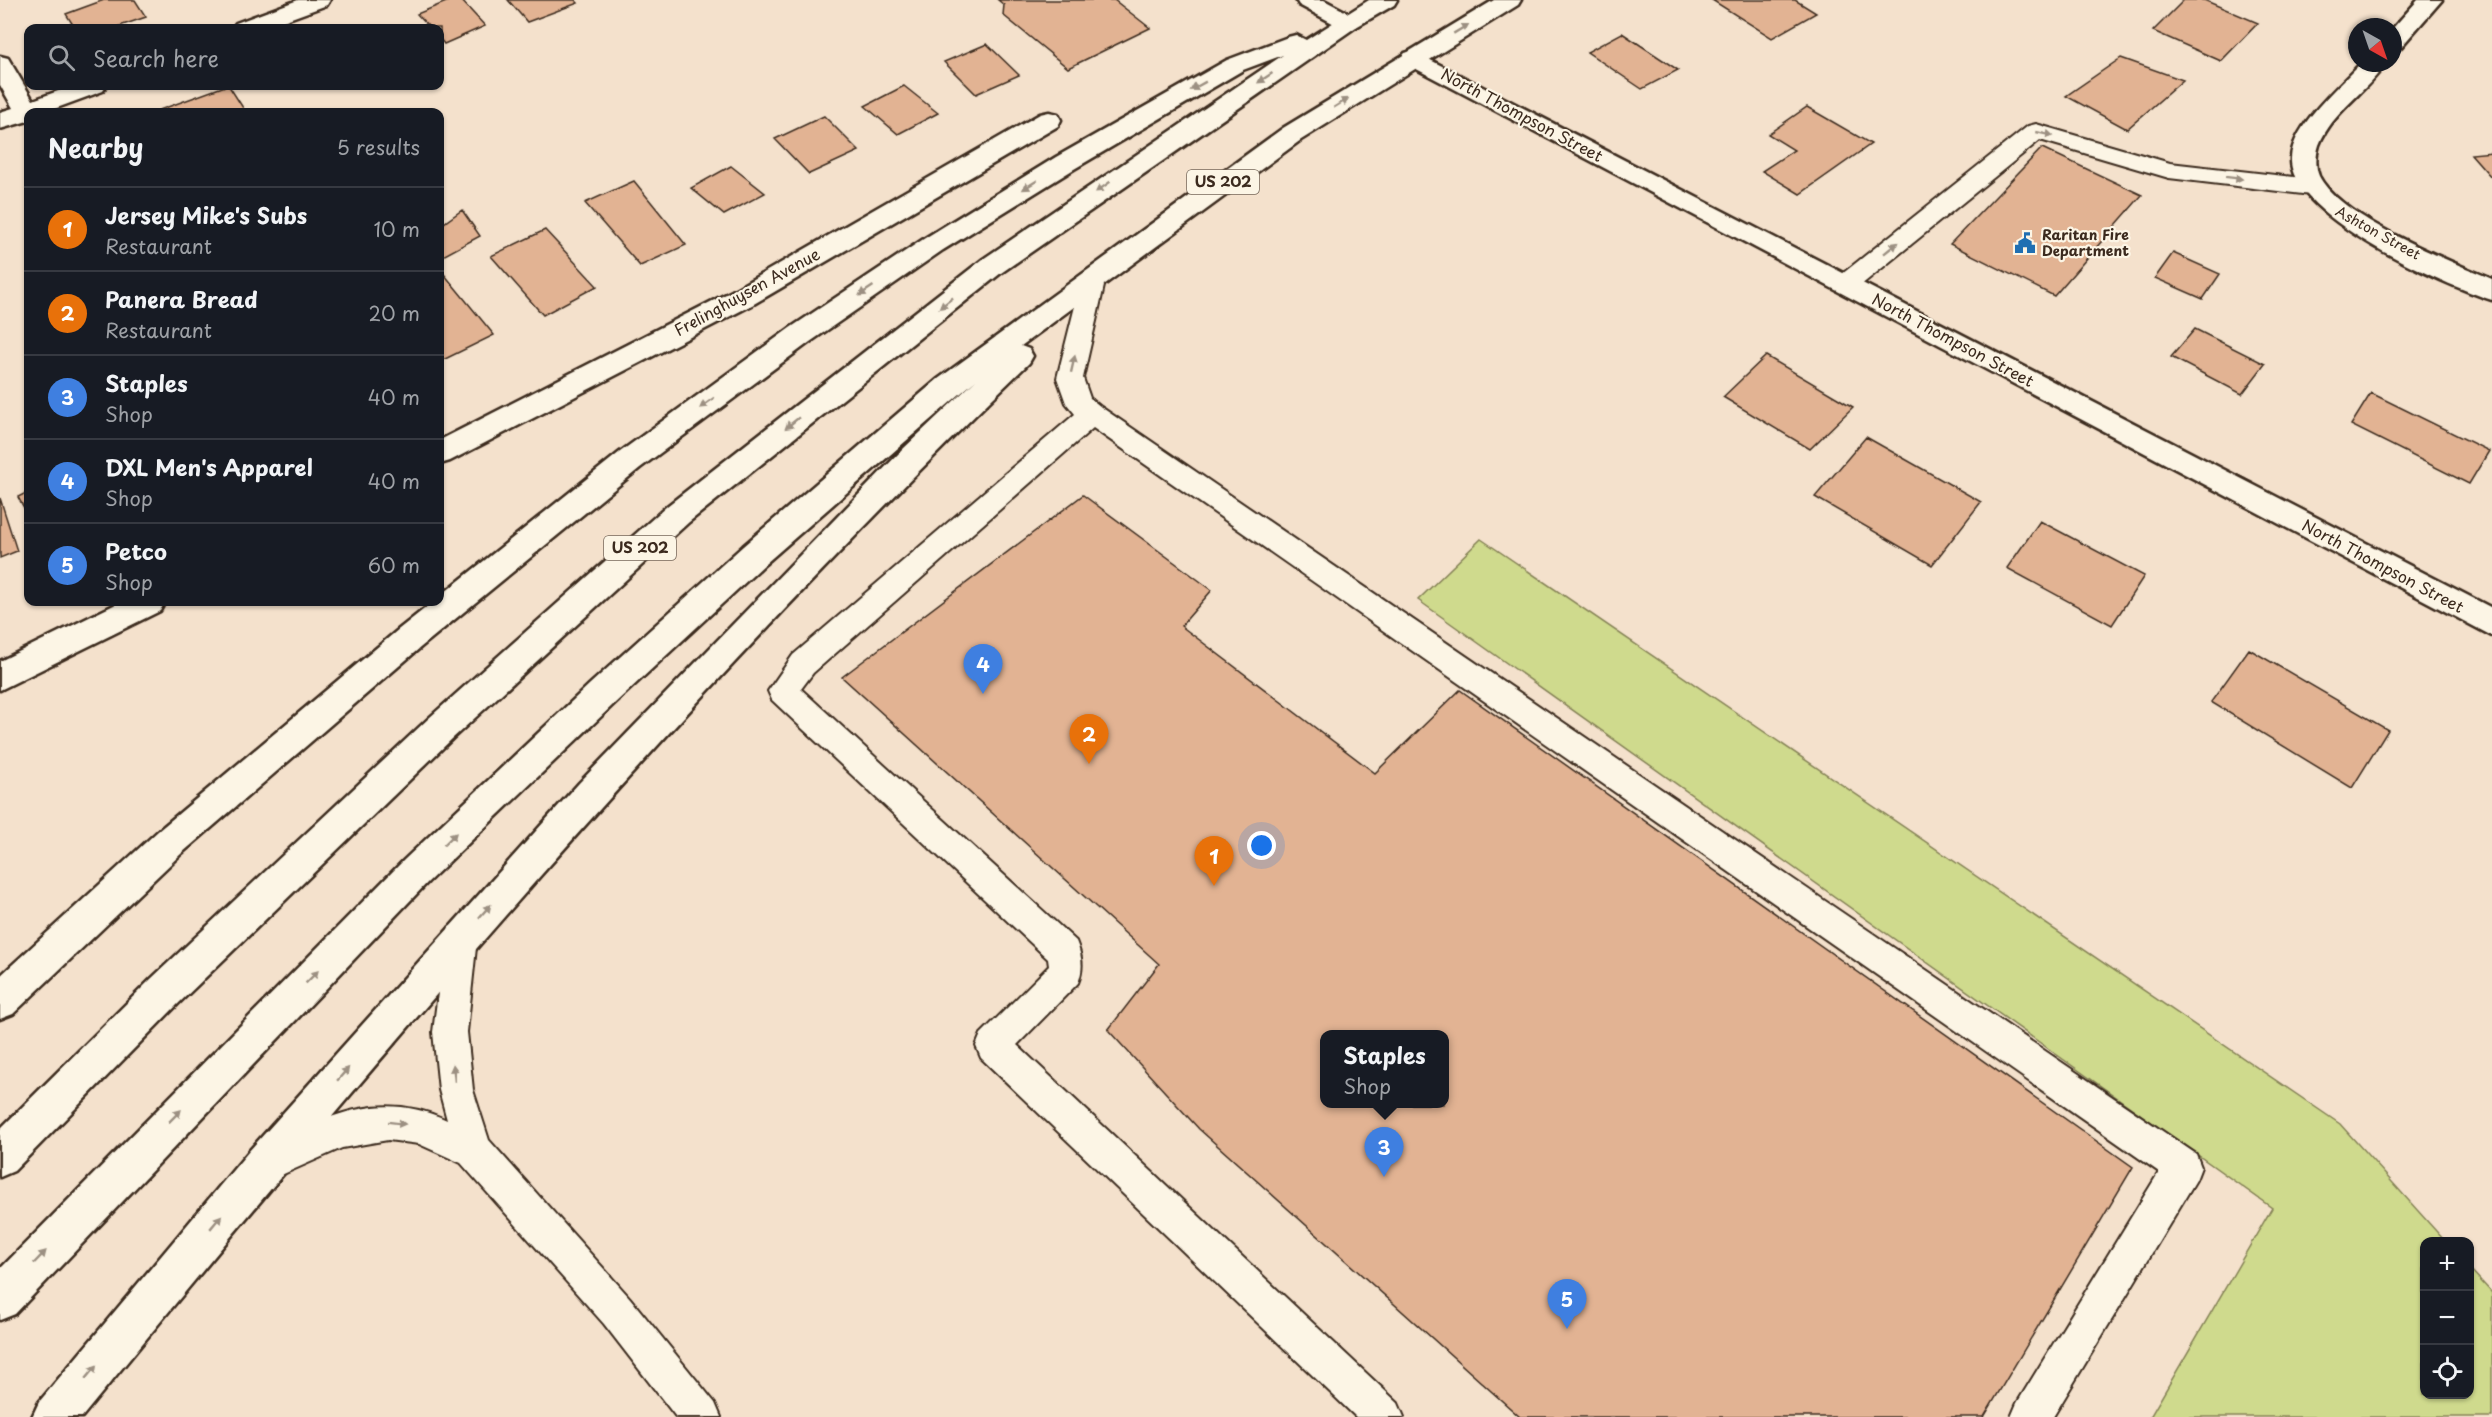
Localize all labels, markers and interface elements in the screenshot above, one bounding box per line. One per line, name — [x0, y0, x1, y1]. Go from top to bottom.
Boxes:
north arrow — [2348, 18, 2402, 72]
search box — [24, 24, 444, 90]
one-way arrow — [1453, 24, 1470, 34]
icon: search — [45, 41, 78, 74]
text: Search here — [93, 41, 219, 74]
street label: North Thompson Street — [1437, 61, 1608, 167]
one-way arrow — [1256, 73, 1273, 84]
one-way arrow — [1189, 81, 1206, 91]
one-way arrow — [1333, 98, 1349, 109]
text: Nearby — [48, 128, 143, 167]
one-way arrow — [2036, 130, 2055, 139]
text: 5 results — [337, 132, 420, 162]
road number: US 202 — [1187, 170, 1259, 194]
one-way arrow — [2224, 173, 2243, 183]
one-way arrow — [1022, 179, 1038, 190]
one-way arrow — [1095, 181, 1111, 192]
text: Jersey Mike's Subs — [105, 198, 307, 231]
street label: Ashton Street — [2332, 201, 2425, 265]
text: 1 — [63, 214, 72, 244]
text: 10 m — [373, 214, 420, 244]
place label: Raritan Fire Department — [2042, 224, 2129, 261]
text: Restaurant — [105, 231, 212, 261]
public building icon: Raritan Fire Department — [2013, 231, 2037, 255]
street label: Frelinghuysen Avenue — [669, 241, 824, 341]
one-way arrow — [1883, 241, 1899, 254]
text: Panera Bread — [105, 282, 258, 315]
one-way arrow — [858, 285, 874, 296]
street label: North Thompson Street — [1868, 286, 2039, 392]
one-way arrow — [938, 296, 953, 308]
text: 2 — [60, 298, 75, 328]
text: 20 m — [368, 298, 420, 328]
text: Restaurant — [105, 315, 212, 345]
one-way arrow — [1069, 354, 1078, 373]
text: Staples — [105, 366, 188, 399]
text: 3 — [61, 382, 74, 412]
text: 40 m — [368, 382, 420, 412]
one-way arrow — [700, 397, 715, 409]
text: Shop — [105, 399, 153, 429]
one-way arrow — [784, 416, 800, 429]
text: DXL Men's Apparel — [105, 450, 313, 483]
text: 4 — [61, 466, 74, 496]
text: 40 m — [368, 466, 420, 496]
text: Shop — [105, 483, 153, 513]
street label: North Thompson Street — [2298, 512, 2469, 618]
text: Petco — [105, 534, 167, 567]
road number: US 202 — [604, 536, 676, 560]
text: 5 — [61, 550, 74, 580]
text: 60 m — [368, 550, 420, 580]
text: Shop — [105, 567, 153, 597]
pin: 4 — [964, 644, 1002, 694]
pin: 2 — [1070, 714, 1108, 764]
your location — [1247, 831, 1276, 860]
one-way arrow — [442, 832, 457, 846]
pin: 1 — [1194, 836, 1234, 886]
one-way arrow — [478, 904, 492, 919]
one-way arrow — [305, 969, 319, 984]
popup — [1320, 1030, 1449, 1108]
text: Staples — [1343, 1038, 1426, 1071]
one-way arrow — [449, 1064, 459, 1083]
one-way arrow — [336, 1066, 349, 1082]
text: Shop — [1343, 1071, 1391, 1101]
one-way arrow — [168, 1109, 182, 1123]
one-way arrow — [388, 1118, 407, 1128]
pin: 3 — [1364, 1128, 1404, 1177]
one-way arrow — [209, 1215, 222, 1230]
map controls — [2420, 1237, 2474, 1399]
button: + — [2420, 1237, 2474, 1291]
one-way arrow — [33, 1250, 47, 1264]
pin: 5 — [1548, 1280, 1586, 1329]
button: − — [2420, 1291, 2474, 1345]
button: locate — [2420, 1345, 2474, 1399]
one-way arrow — [84, 1365, 97, 1380]

